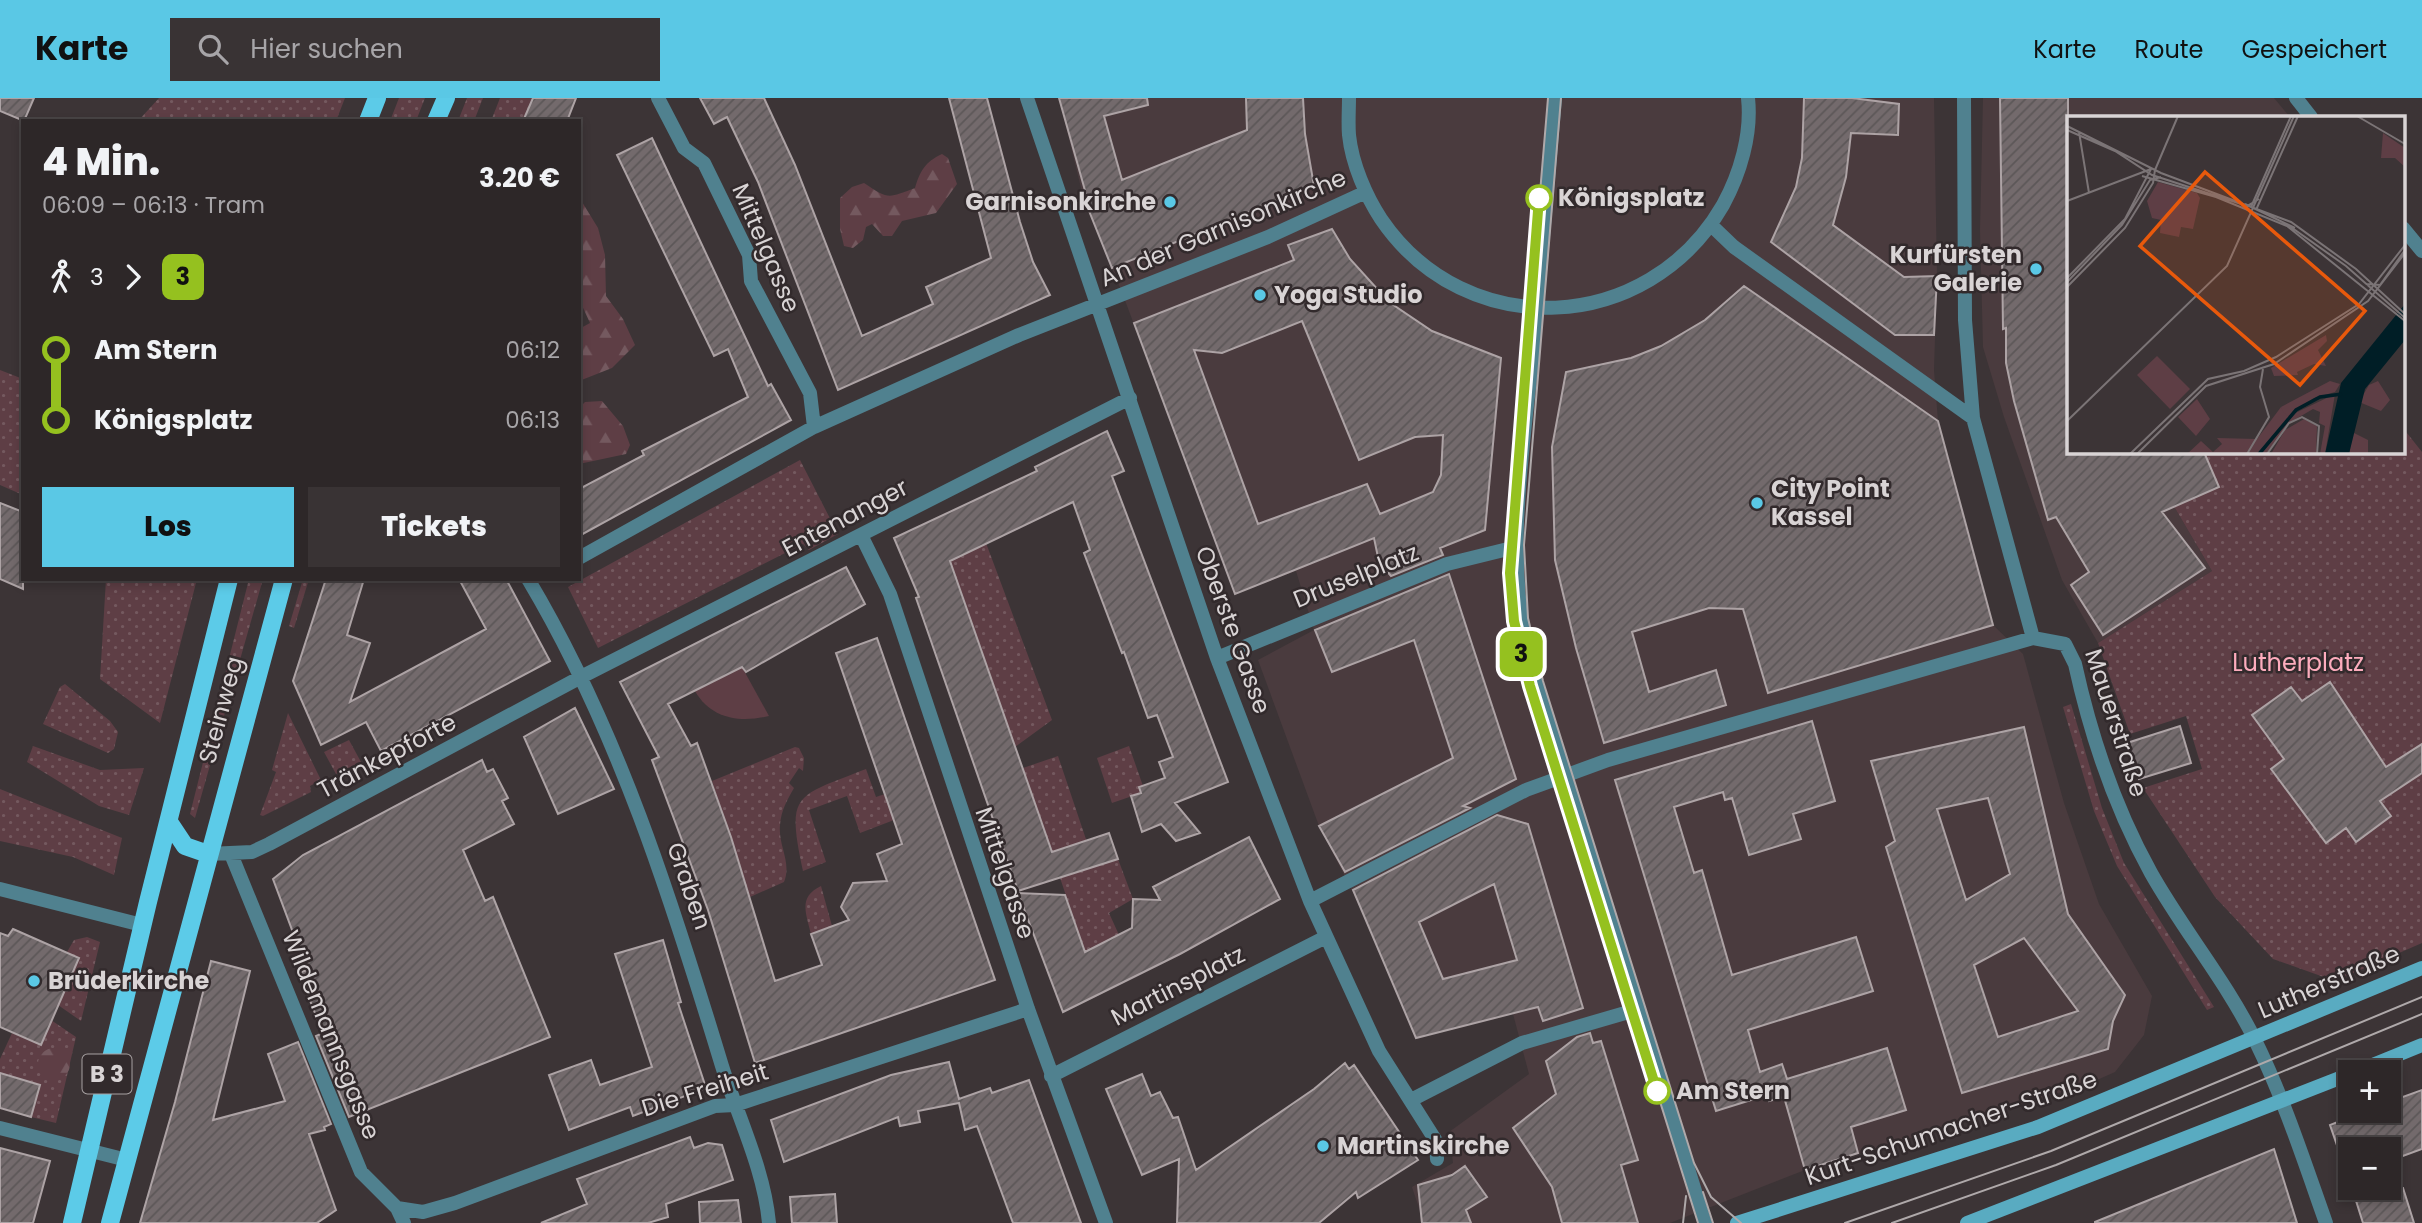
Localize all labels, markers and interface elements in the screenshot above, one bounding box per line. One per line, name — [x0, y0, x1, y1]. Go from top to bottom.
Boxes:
search box — [170, 18, 660, 81]
text: Karte — [35, 25, 128, 72]
icon: search — [194, 30, 232, 68]
text: Hier suchen — [250, 31, 403, 67]
text: Karte — [2033, 33, 2096, 66]
text: Route — [2134, 33, 2203, 66]
text: Gespeichert — [2241, 33, 2387, 66]
inset map — [2067, 116, 2404, 453]
text: 4 Min. — [42, 135, 160, 188]
text: 3.20 € — [479, 160, 560, 196]
street label: An der Garnisonkirche — [1094, 161, 1351, 294]
street label: Mittelgasse — [724, 178, 808, 317]
place label: Königsplatz — [1558, 181, 1704, 214]
place label: Garnisonkirche — [965, 185, 1156, 218]
marker: Königsplatz — [1526, 185, 1552, 211]
text: 06:09 – 06:13 · Tram — [42, 189, 265, 221]
marker: Garnisonkirche — [1162, 194, 1178, 210]
place label: Kurfürsten Galerie — [1890, 238, 2022, 299]
icon: walk — [42, 258, 80, 296]
icon: forward — [114, 258, 152, 296]
text: 3 — [176, 260, 190, 293]
text: 3 — [90, 261, 104, 293]
marker: Kurfürsten Galerie — [2028, 261, 2044, 277]
place label: Yoga Studio — [1274, 278, 1422, 311]
marker: Yoga Studio — [1252, 287, 1268, 303]
text: Am Stern — [94, 332, 217, 368]
text: 06:12 — [505, 334, 560, 366]
text: Königsplatz — [94, 402, 252, 438]
text: 06:13 — [505, 404, 560, 436]
street label: Entenanger — [776, 471, 914, 565]
place label: City Point Kassel — [1771, 472, 1890, 533]
button: Los — [42, 487, 294, 567]
button: Tickets — [308, 487, 560, 567]
marker: City Point Kassel — [1749, 495, 1765, 511]
street label: Druselplatz — [1288, 535, 1423, 616]
street label: Oberste Gasse — [1188, 541, 1279, 718]
line badge: 3 — [1498, 631, 1544, 677]
text: 3 — [1514, 637, 1528, 670]
street label: Mauerstraße — [2077, 645, 2156, 801]
park label: Lutherplatz — [2232, 646, 2364, 679]
street label: Steinweg — [190, 653, 251, 767]
street label: Tränkepforte — [312, 705, 462, 806]
street label: Mittelgasse — [968, 803, 1043, 943]
street label: Graben — [659, 838, 720, 934]
street label: Wildemannsgasse — [274, 925, 389, 1144]
street label: Lutherstraße — [2253, 937, 2405, 1026]
street label: Martinsplatz — [1105, 938, 1250, 1033]
place label: Brüderkirche — [48, 964, 209, 997]
marker: Brüderkirche — [26, 973, 42, 989]
road number: B 3 — [82, 1054, 132, 1093]
street label: Die Freiheit — [637, 1055, 772, 1124]
map controls — [2338, 1060, 2401, 1200]
button: + — [2338, 1060, 2401, 1123]
street label: Kurt-Schumacher-Straße — [1800, 1062, 2101, 1193]
place label: Am Stern — [1676, 1074, 1790, 1107]
marker: Am Stern — [1644, 1078, 1670, 1104]
place label: Martinskirche — [1337, 1129, 1510, 1162]
button: − — [2338, 1137, 2401, 1200]
marker: Martinskirche — [1315, 1138, 1331, 1154]

